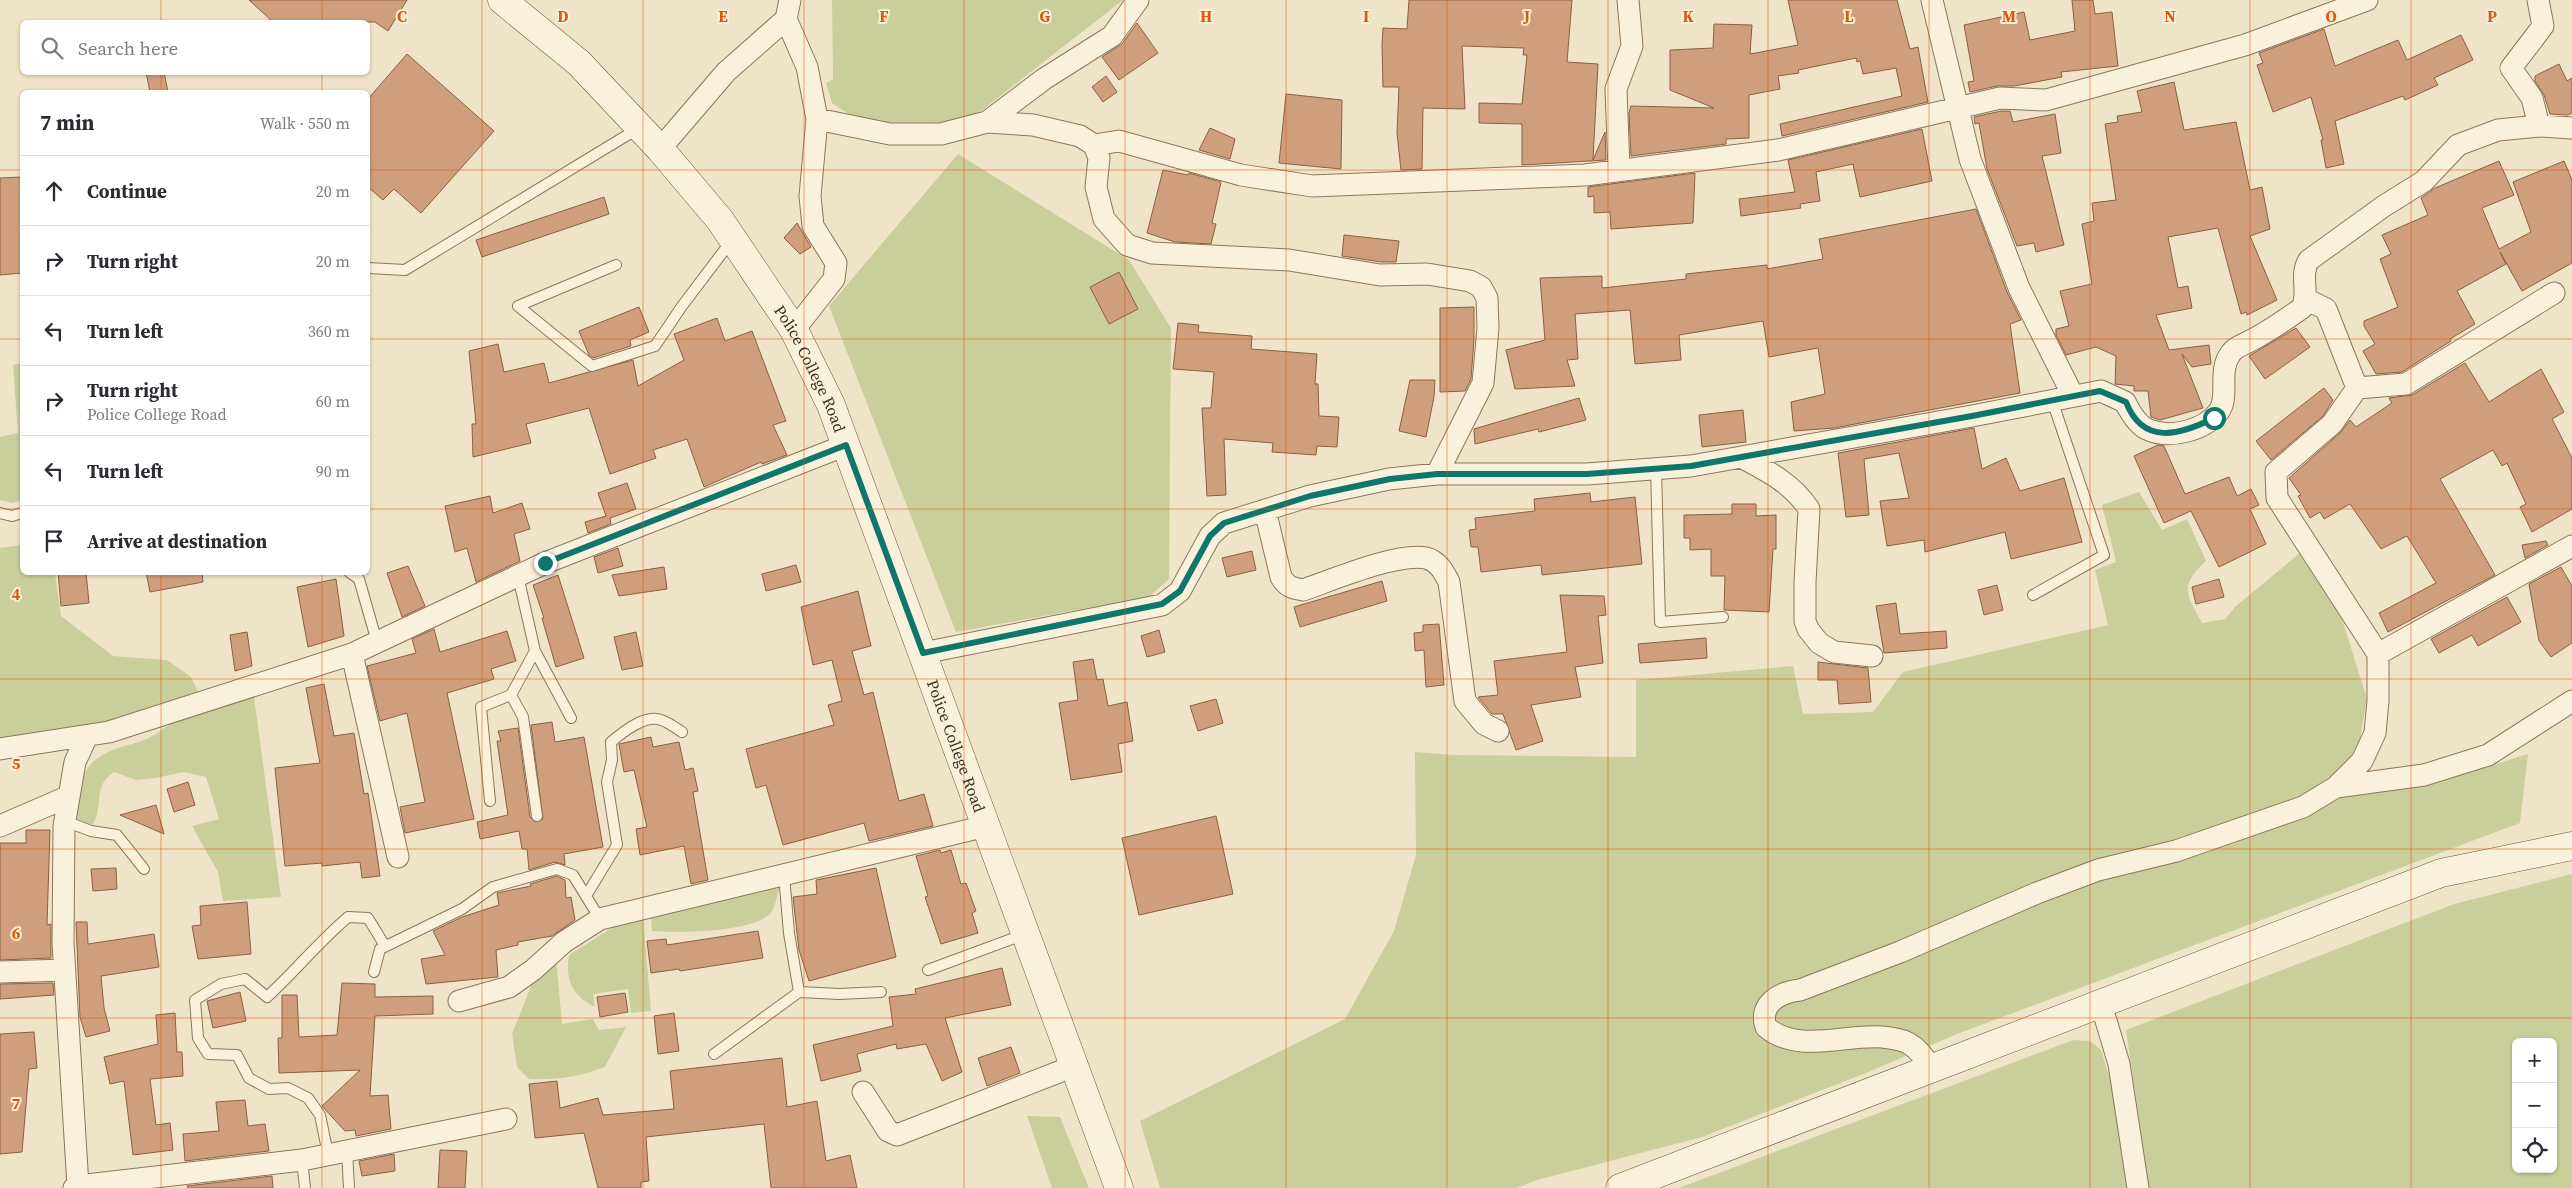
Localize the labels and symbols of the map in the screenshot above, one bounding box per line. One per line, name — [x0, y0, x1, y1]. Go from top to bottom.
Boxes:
text: C — [397, 5, 407, 27]
text: D — [557, 5, 569, 27]
text: E — [718, 5, 728, 27]
text: F — [879, 5, 889, 27]
text: G — [1040, 5, 1051, 27]
text: H — [1200, 5, 1212, 27]
text: I — [1363, 5, 1369, 27]
text: J — [1523, 5, 1530, 27]
text: K — [1682, 5, 1694, 27]
text: L — [1844, 5, 1854, 27]
text: M — [2002, 5, 2016, 27]
text: N — [2164, 5, 2176, 27]
text: O — [2325, 5, 2337, 27]
text: P — [2487, 5, 2497, 27]
street label: Police College Road — [769, 301, 851, 435]
route start — [2203, 407, 2226, 430]
route end — [534, 552, 557, 575]
text: 4 — [12, 583, 21, 605]
street label: Police College Road — [922, 676, 991, 815]
text: 5 — [12, 752, 21, 774]
text: 6 — [12, 922, 21, 944]
text: 7 — [12, 1092, 21, 1114]

